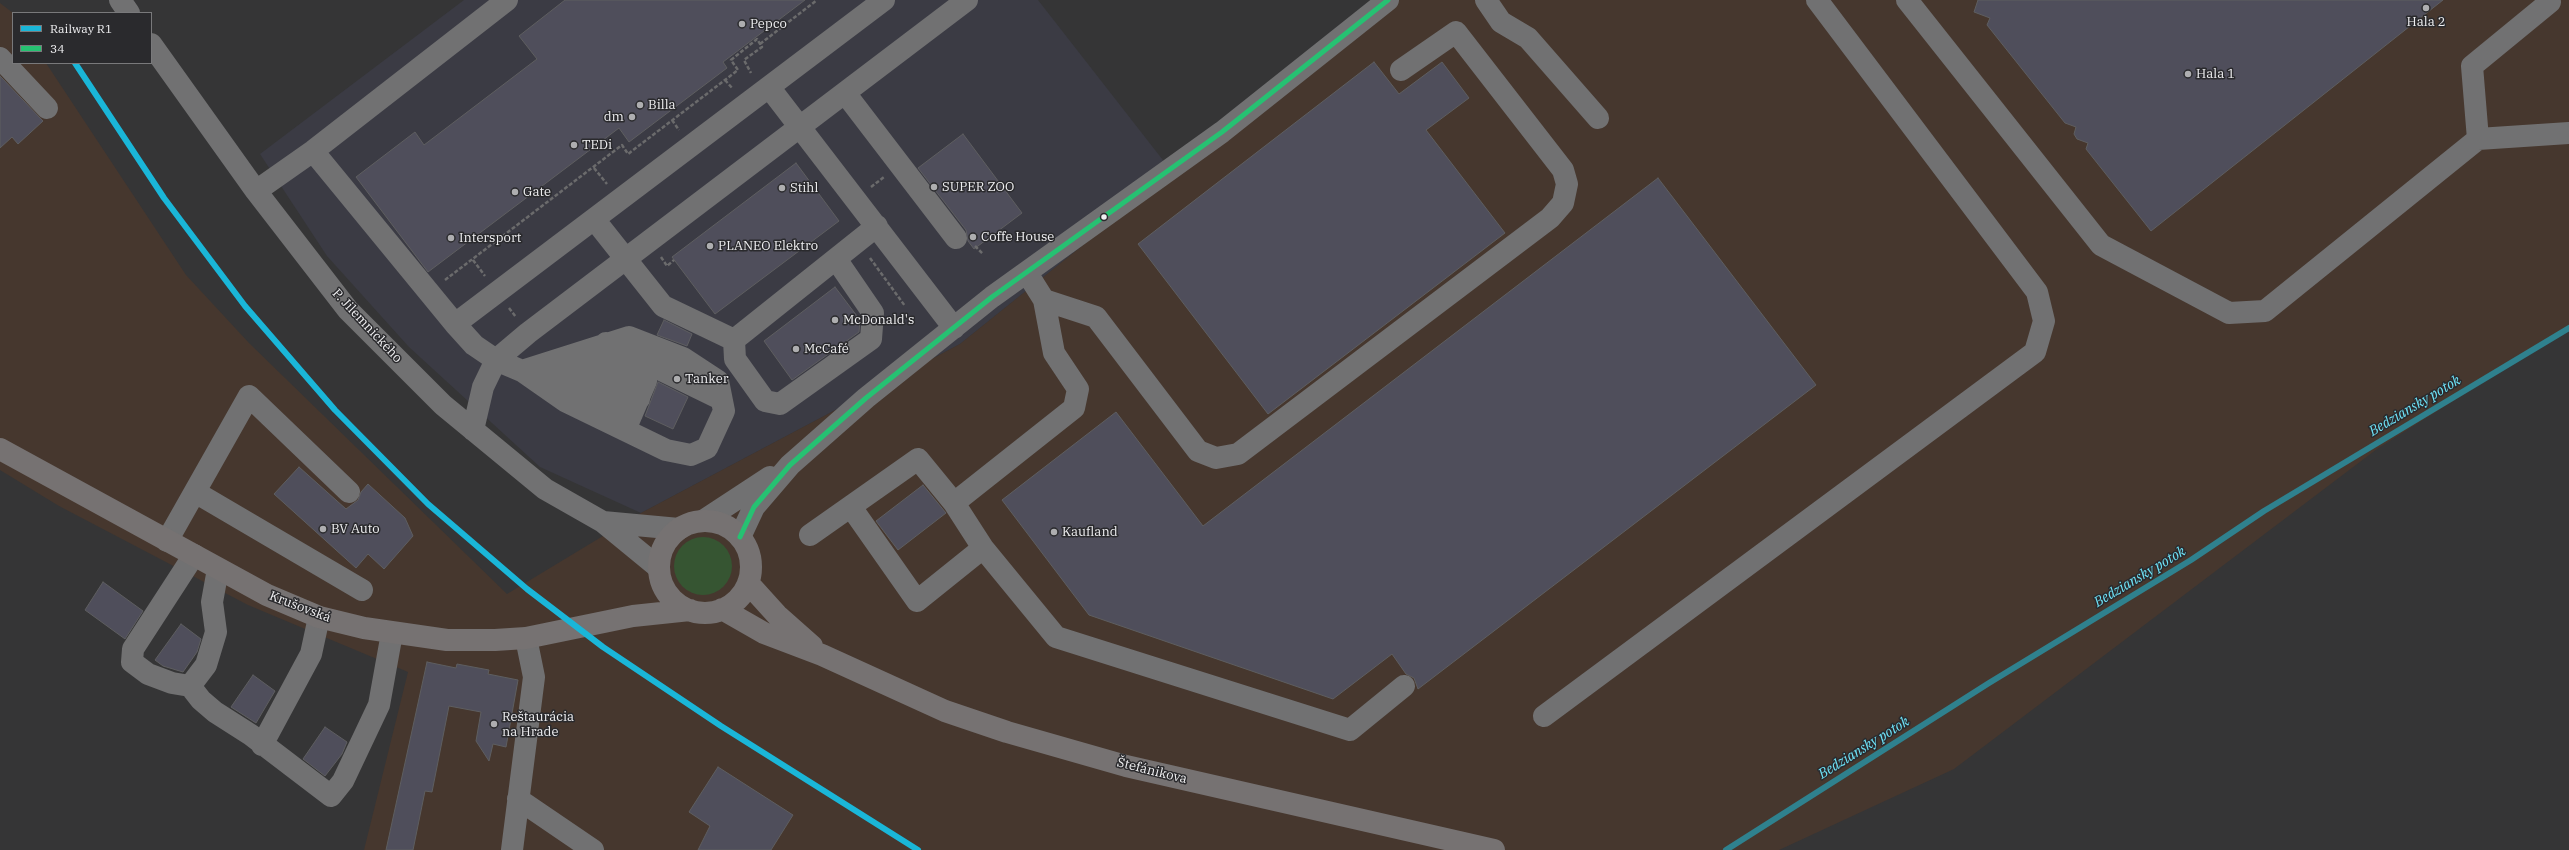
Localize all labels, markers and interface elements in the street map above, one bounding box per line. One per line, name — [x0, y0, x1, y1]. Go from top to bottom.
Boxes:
marker: Hala 2 — [2421, 3, 2431, 13]
legend — [12, 12, 152, 64]
place label: Hala 2 — [2406, 14, 2446, 30]
place label: Pepco — [750, 16, 787, 32]
marker: Pepco — [737, 19, 747, 29]
text: Railway R1 — [50, 21, 112, 36]
text: 34 — [50, 41, 64, 56]
place label: Hala 1 — [2196, 66, 2235, 82]
marker: Hala 1 — [2183, 69, 2193, 79]
place label: Billa — [648, 97, 676, 113]
marker: Billa — [635, 100, 645, 110]
place label: dm — [604, 109, 624, 125]
marker: dm — [627, 112, 637, 122]
place label: TEDi — [582, 137, 612, 153]
marker: TEDi — [569, 140, 579, 150]
place label: SUPER ZOO — [942, 179, 1014, 195]
place label: Stihl — [790, 180, 818, 196]
marker: SUPER ZOO — [929, 182, 939, 192]
marker: Stihl — [777, 183, 787, 193]
place label: Gate — [523, 184, 551, 200]
marker: Gate — [510, 187, 520, 197]
unlabelled marker — [1099, 212, 1109, 222]
place label: Coffe House — [981, 229, 1054, 245]
place label: Intersport — [459, 230, 521, 246]
marker: Coffe House — [968, 232, 978, 242]
marker: Intersport — [446, 233, 456, 243]
place label: PLANEO Elektro — [718, 238, 818, 254]
marker: PLANEO Elektro — [705, 241, 715, 251]
street label: P. Jilemnického — [329, 286, 405, 366]
place label: McDonald's — [843, 312, 914, 328]
marker: McDonald's — [830, 315, 840, 325]
place label: McCafé — [804, 341, 849, 357]
marker: McCafé — [791, 344, 801, 354]
place label: Tanker — [685, 371, 728, 387]
water label: Bedziansky potok — [2366, 372, 2464, 440]
marker: Tanker — [672, 374, 682, 384]
place label: BV Auto — [331, 521, 380, 537]
marker: BV Auto — [318, 524, 328, 534]
place label: Kaufland — [1062, 524, 1118, 540]
marker: Kaufland — [1049, 527, 1059, 537]
water label: Bedziansky potok — [2091, 543, 2189, 611]
street label: Krušovská — [267, 588, 333, 626]
place label: Reštaurácia na Hrade — [502, 709, 574, 740]
water label: Bedziansky potok — [1815, 713, 1913, 783]
marker: Reštaurácia na Hrade — [489, 719, 499, 729]
street label: Štefánikova — [1115, 755, 1189, 787]

